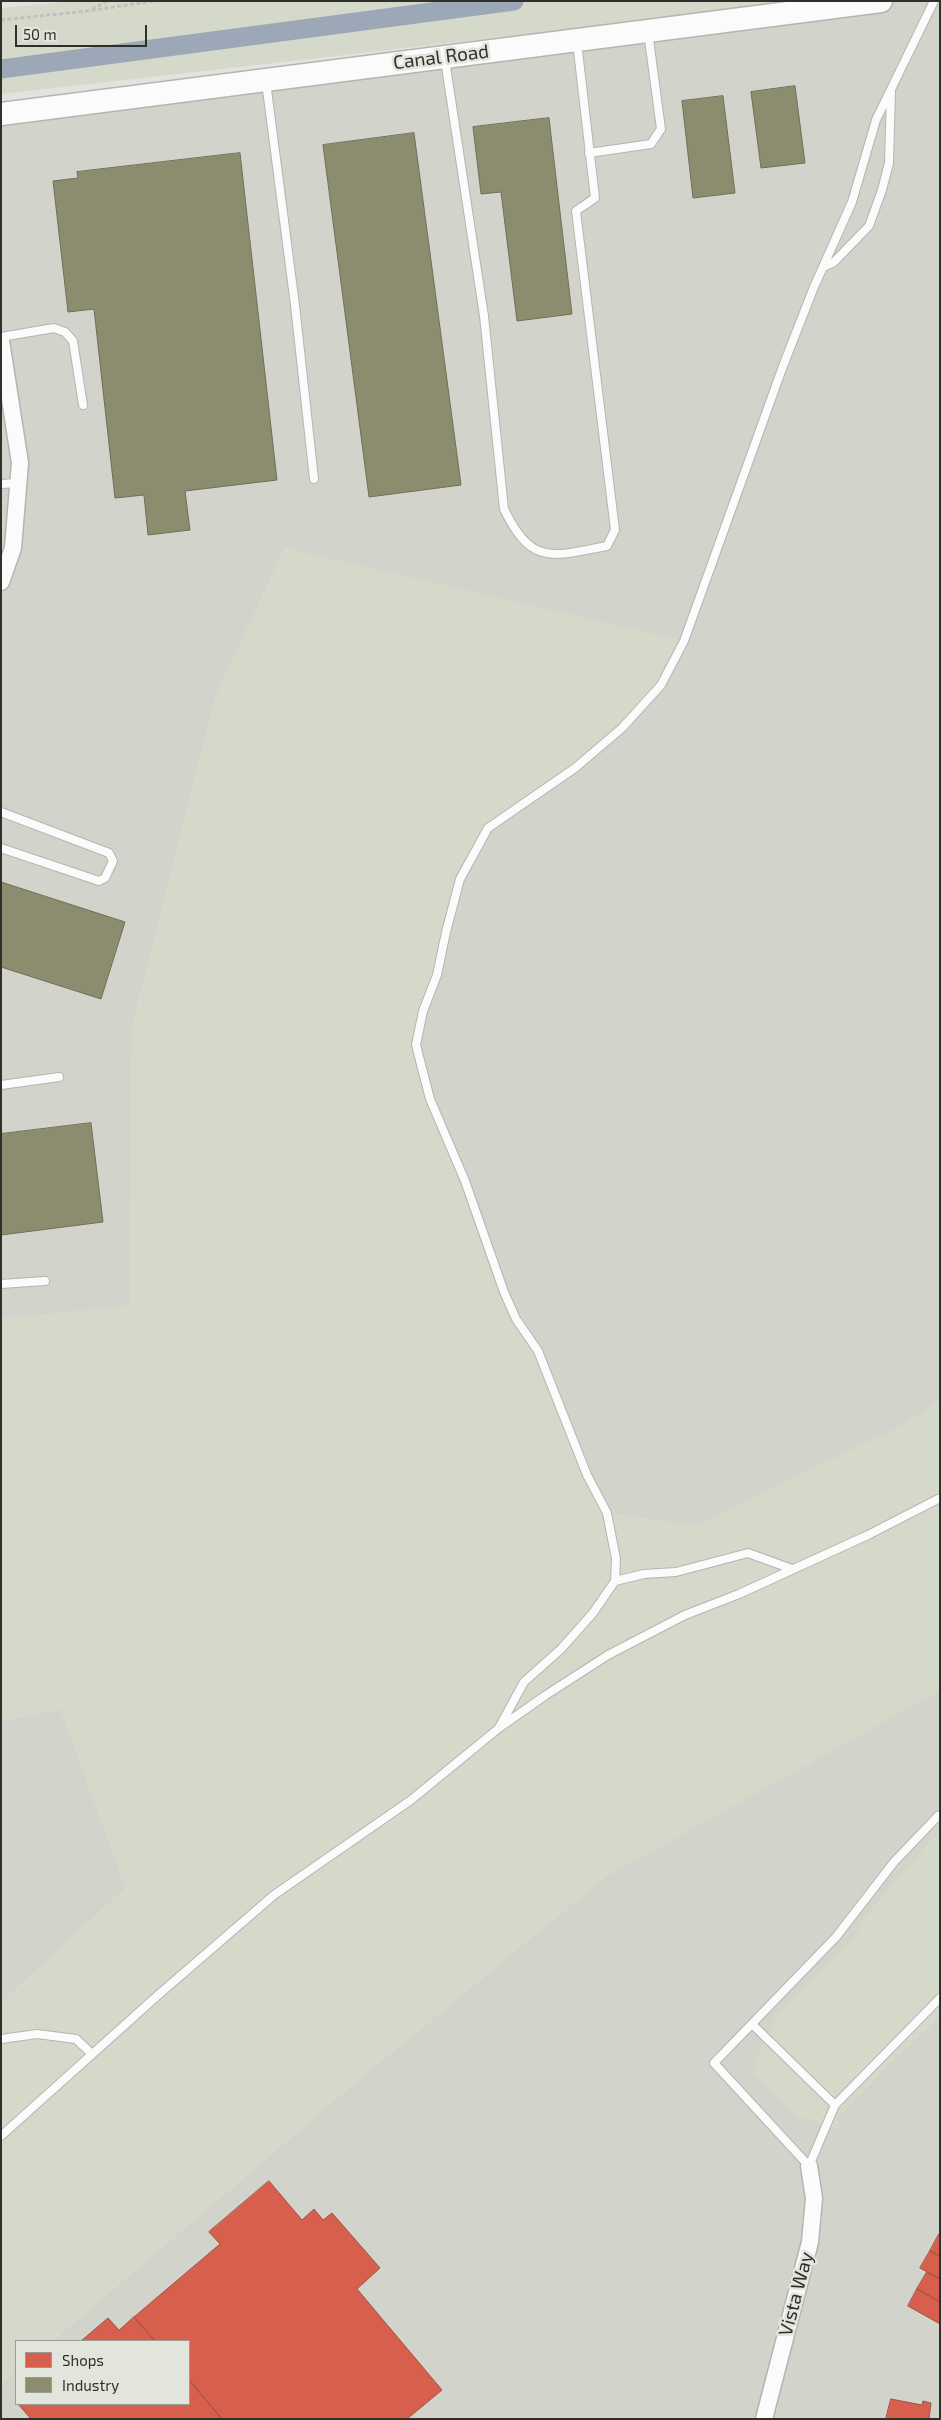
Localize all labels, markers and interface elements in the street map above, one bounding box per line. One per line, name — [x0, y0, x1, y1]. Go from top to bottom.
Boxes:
scale bar — [18, 15, 150, 47]
text: 50 m — [23, 25, 57, 43]
street label: Canal Road — [392, 40, 490, 74]
street label: Vista Way — [774, 2249, 818, 2339]
legend — [15, 2340, 190, 2405]
text: Shops — [62, 2351, 104, 2369]
text: Industry — [62, 2376, 119, 2394]

